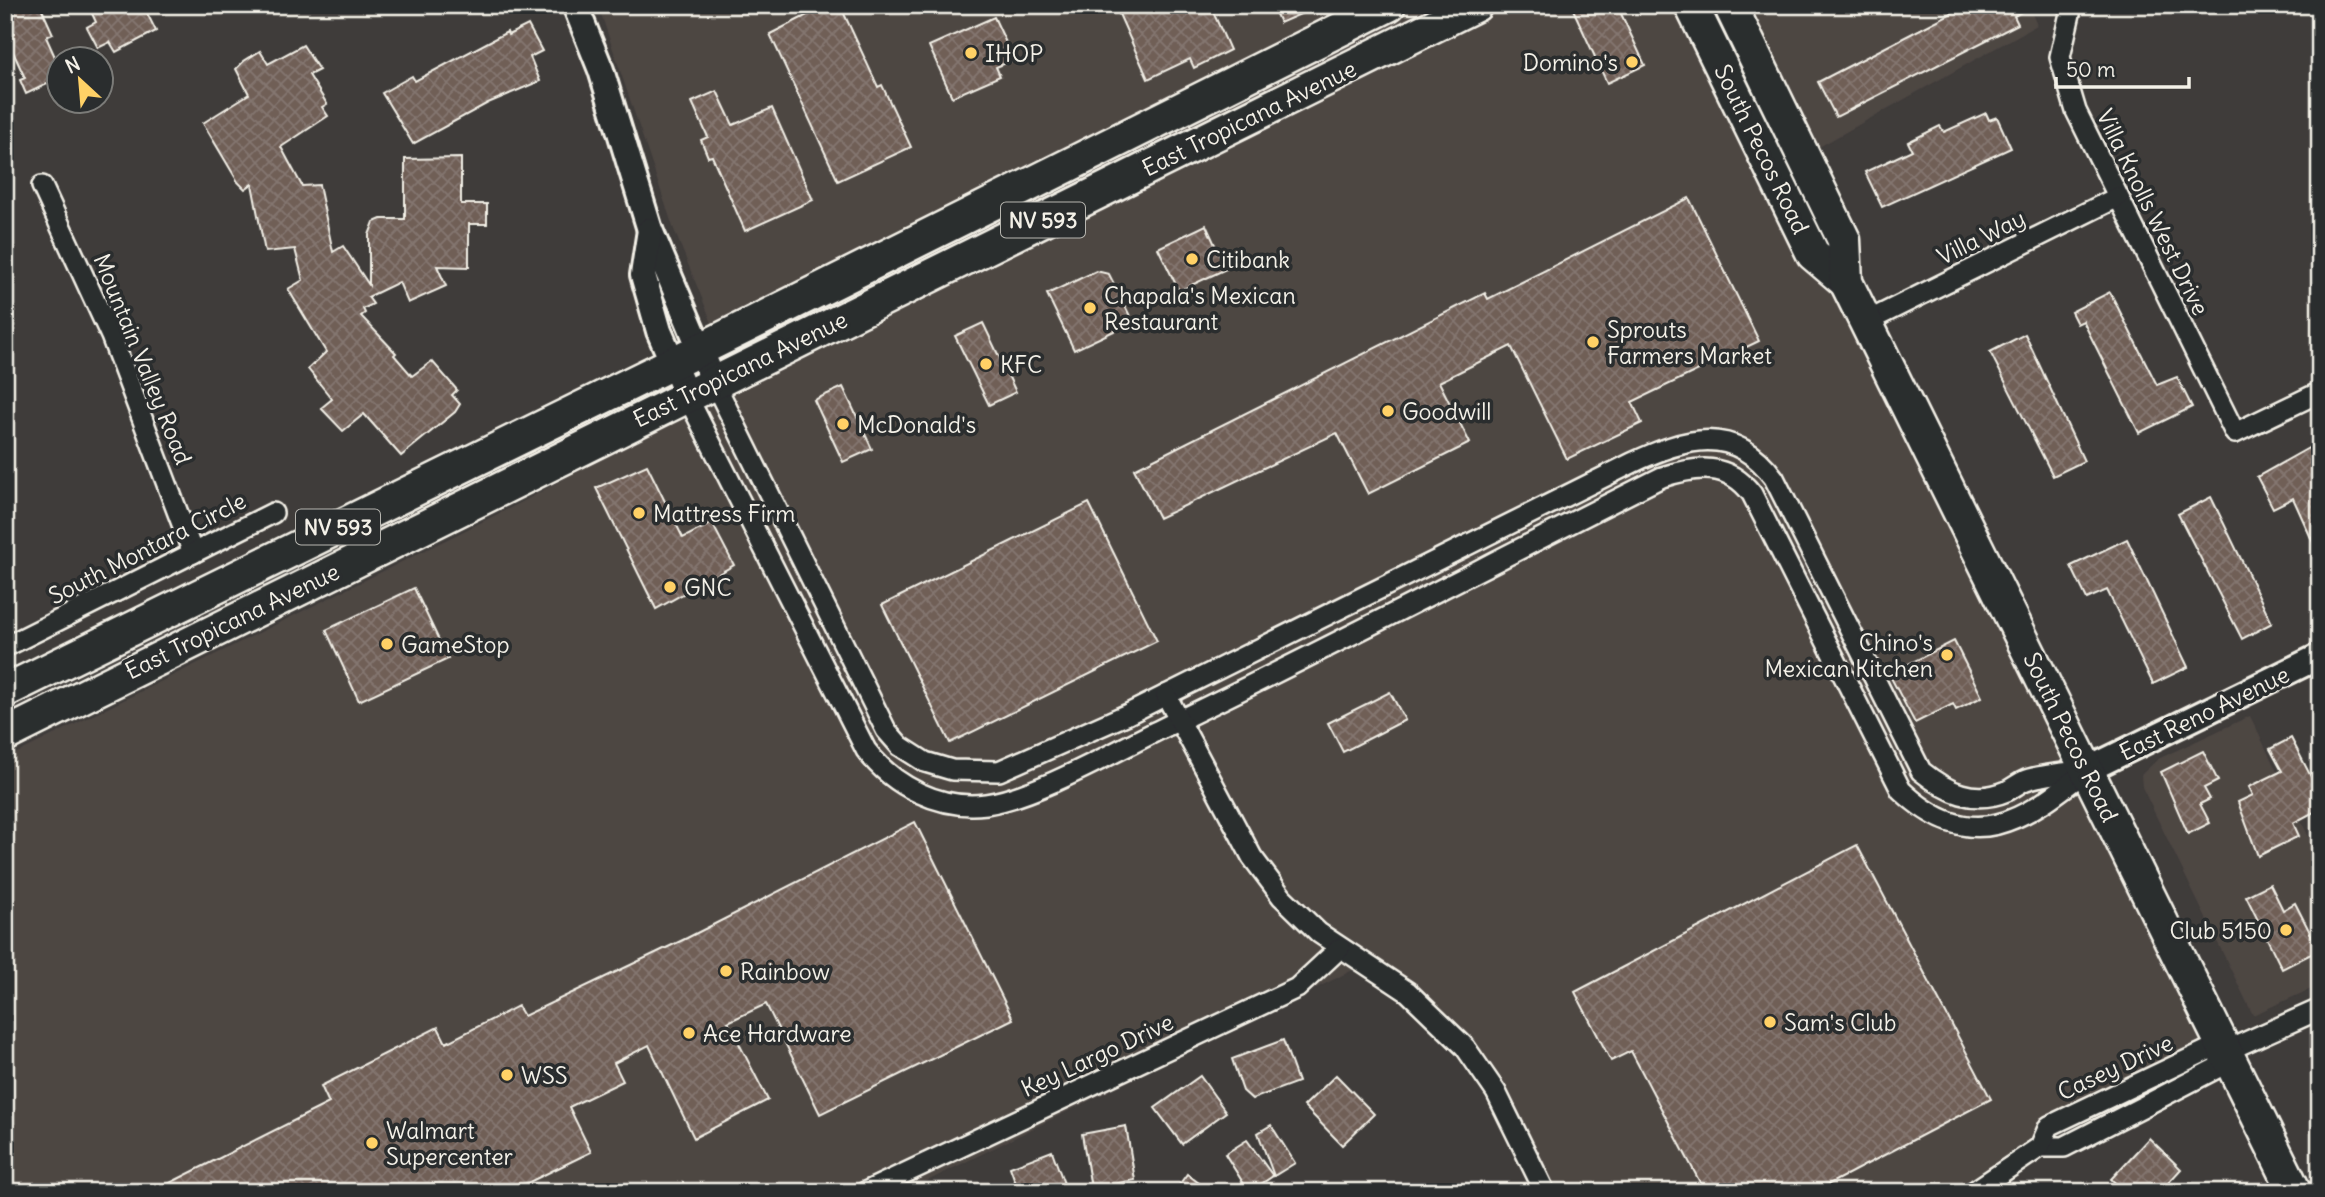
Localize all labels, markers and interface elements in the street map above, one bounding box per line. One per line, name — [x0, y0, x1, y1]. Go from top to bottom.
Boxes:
place label: IHOP — [985, 39, 1043, 68]
marker: IHOP — [963, 45, 979, 61]
north arrow — [46, 46, 116, 116]
scale bar — [2056, 46, 2188, 90]
place label: Domino's — [1523, 48, 1618, 77]
text: N — [61, 51, 84, 78]
street label: East Tropicana Avenue — [1137, 54, 1361, 182]
marker: Domino's — [1624, 54, 1640, 70]
text: 50 m — [2066, 56, 2115, 83]
street label: South Pecos Road — [1708, 59, 1816, 239]
street label: Villa Knolls West Drive — [2091, 104, 2215, 320]
road number: NV 593 — [1001, 202, 1085, 238]
street label: Villa Way — [1932, 203, 2030, 271]
place label: Citibank — [1206, 245, 1290, 274]
street label: Mountain Valley Road — [88, 249, 198, 469]
marker: Citibank — [1184, 251, 1200, 267]
place label: Chapala's Mexican Restaurant — [1104, 281, 1296, 336]
marker: Chapala's Mexican Restaurant — [1082, 300, 1098, 316]
street label: East Tropicana Avenue — [628, 305, 852, 433]
place label: Sprouts Farmers Market — [1607, 315, 1772, 370]
marker: Sprouts Farmers Market — [1585, 334, 1601, 350]
place label: KFC — [1000, 350, 1042, 379]
marker: KFC — [978, 356, 994, 372]
place label: Goodwill — [1402, 397, 1492, 426]
marker: Goodwill — [1380, 403, 1396, 419]
place label: McDonald's — [857, 410, 976, 439]
marker: McDonald's — [835, 416, 851, 432]
street label: South Montara Circle — [44, 486, 250, 610]
place label: Mattress Firm — [653, 499, 795, 528]
marker: Mattress Firm — [631, 505, 647, 521]
road number: NV 593 — [296, 510, 380, 544]
street label: East Tropicana Avenue — [120, 557, 344, 685]
place label: GNC — [684, 573, 732, 602]
marker: GNC — [662, 579, 678, 595]
place label: Chino's Mexican Kitchen — [1764, 628, 1933, 683]
place label: GameStop — [401, 630, 510, 659]
marker: GameStop — [379, 636, 395, 652]
marker: Chino's Mexican Kitchen — [1939, 647, 1955, 663]
street label: South Pecos Road — [2017, 647, 2125, 827]
street label: East Reno Avenue — [2114, 659, 2294, 767]
place label: Club 5150 — [2169, 916, 2272, 945]
marker: Club 5150 — [2278, 922, 2294, 938]
place label: Rainbow — [740, 957, 830, 986]
marker: Rainbow — [718, 963, 734, 979]
street label: Key Largo Drive — [1016, 1007, 1178, 1103]
place label: Sam's Club — [1784, 1008, 1897, 1037]
marker: Sam's Club — [1762, 1014, 1778, 1030]
place label: Ace Hardware — [703, 1019, 852, 1048]
marker: Ace Hardware — [681, 1025, 697, 1041]
street label: Casey Drive — [2053, 1028, 2177, 1106]
place label: WSS — [521, 1061, 567, 1090]
marker: WSS — [499, 1067, 515, 1083]
place label: Walmart Supercenter — [386, 1116, 514, 1171]
marker: Walmart Supercenter — [364, 1135, 380, 1151]

